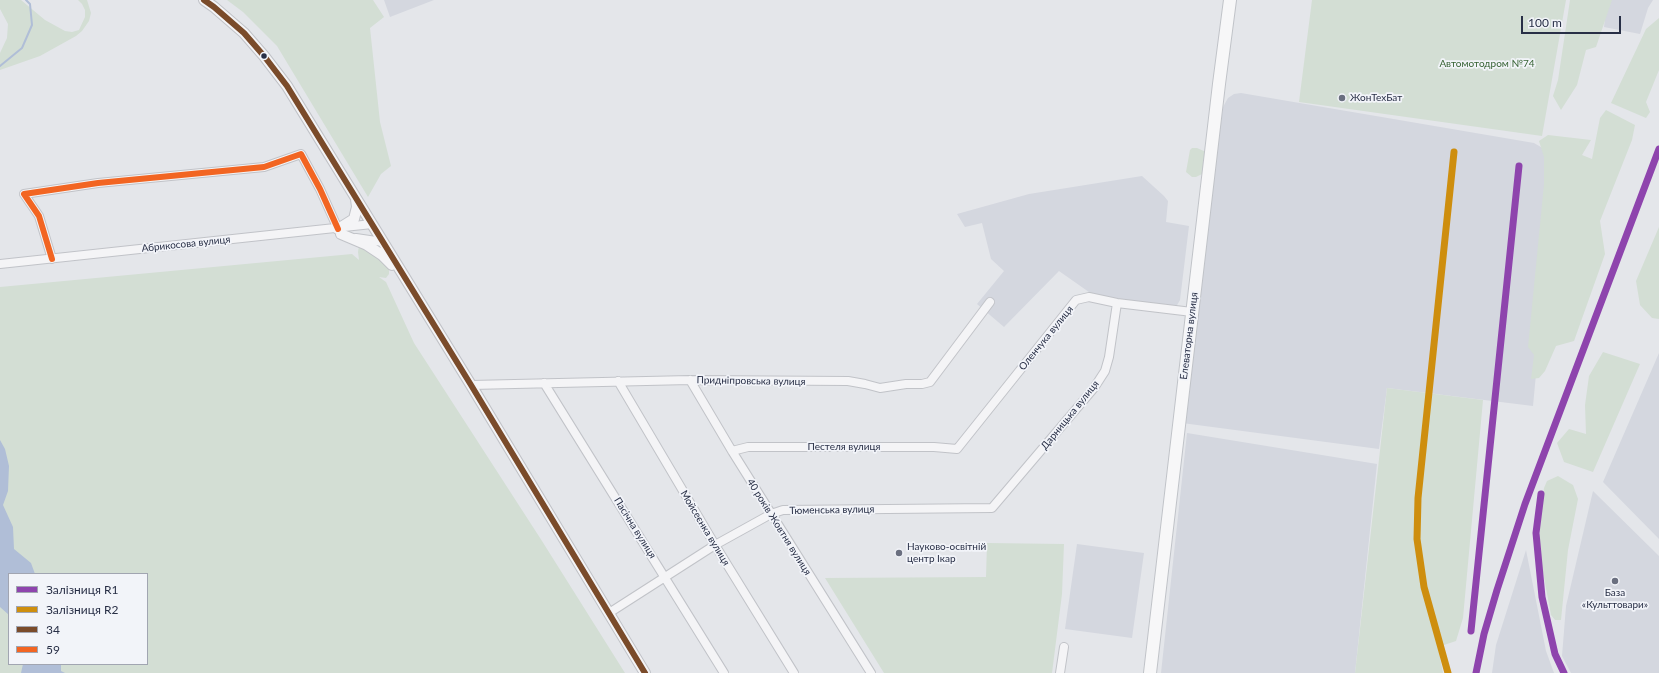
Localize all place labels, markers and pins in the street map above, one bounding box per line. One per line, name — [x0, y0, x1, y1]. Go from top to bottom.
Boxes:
unlabelled marker — [259, 51, 269, 61]
place label: ЖонТехБат — [1350, 92, 1402, 104]
marker: ЖонТехБат — [1337, 93, 1347, 103]
place label: Науково-освітній центр Ікар — [907, 541, 986, 564]
marker: Науково-освітній центр Ікар — [894, 548, 904, 558]
marker: База «Культтовари» — [1610, 576, 1620, 586]
place label: База «Культтовари» — [1582, 587, 1648, 610]

